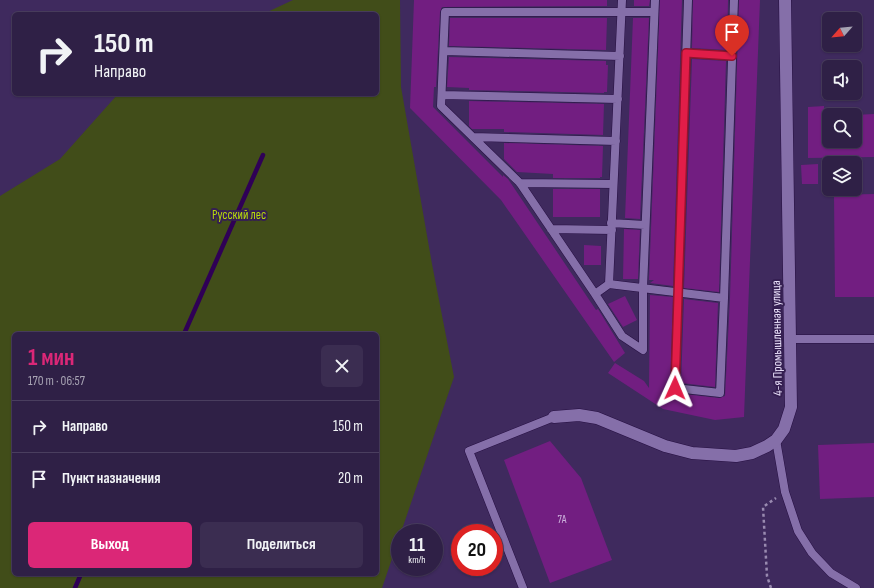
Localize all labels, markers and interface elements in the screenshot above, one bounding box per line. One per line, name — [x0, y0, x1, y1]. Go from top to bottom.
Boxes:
north arrow — [822, 12, 862, 52]
map controls — [822, 12, 862, 196]
pin — [715, 15, 749, 56]
icon: arrive — [721, 21, 743, 43]
text: 150 m — [94, 27, 154, 60]
icon: right — [28, 28, 80, 80]
button: sound — [822, 60, 862, 100]
text: Направо — [94, 61, 146, 82]
button: search — [822, 108, 862, 148]
button: layers — [822, 156, 862, 196]
park label: Русский лес — [212, 207, 266, 223]
street label: 4-я Промышленная улица — [768, 280, 786, 396]
text: 1 мин — [28, 343, 75, 372]
button: close — [321, 345, 363, 387]
position arrow — [654, 367, 696, 409]
text: 170 m · 06:57 — [28, 373, 85, 389]
icon: right — [28, 416, 50, 438]
text: Направо — [62, 417, 108, 436]
text: 150 m — [333, 417, 363, 436]
icon: arrive — [28, 468, 50, 490]
text: Пункт назначения — [62, 469, 160, 488]
text: 20 m — [338, 469, 363, 488]
house number: 7А — [558, 513, 567, 526]
button: Выход — [28, 522, 192, 568]
button: Поделиться — [200, 522, 363, 568]
speed limit sign: 20 — [451, 524, 503, 576]
text: 11 — [409, 533, 425, 557]
text: km/h — [408, 554, 426, 566]

